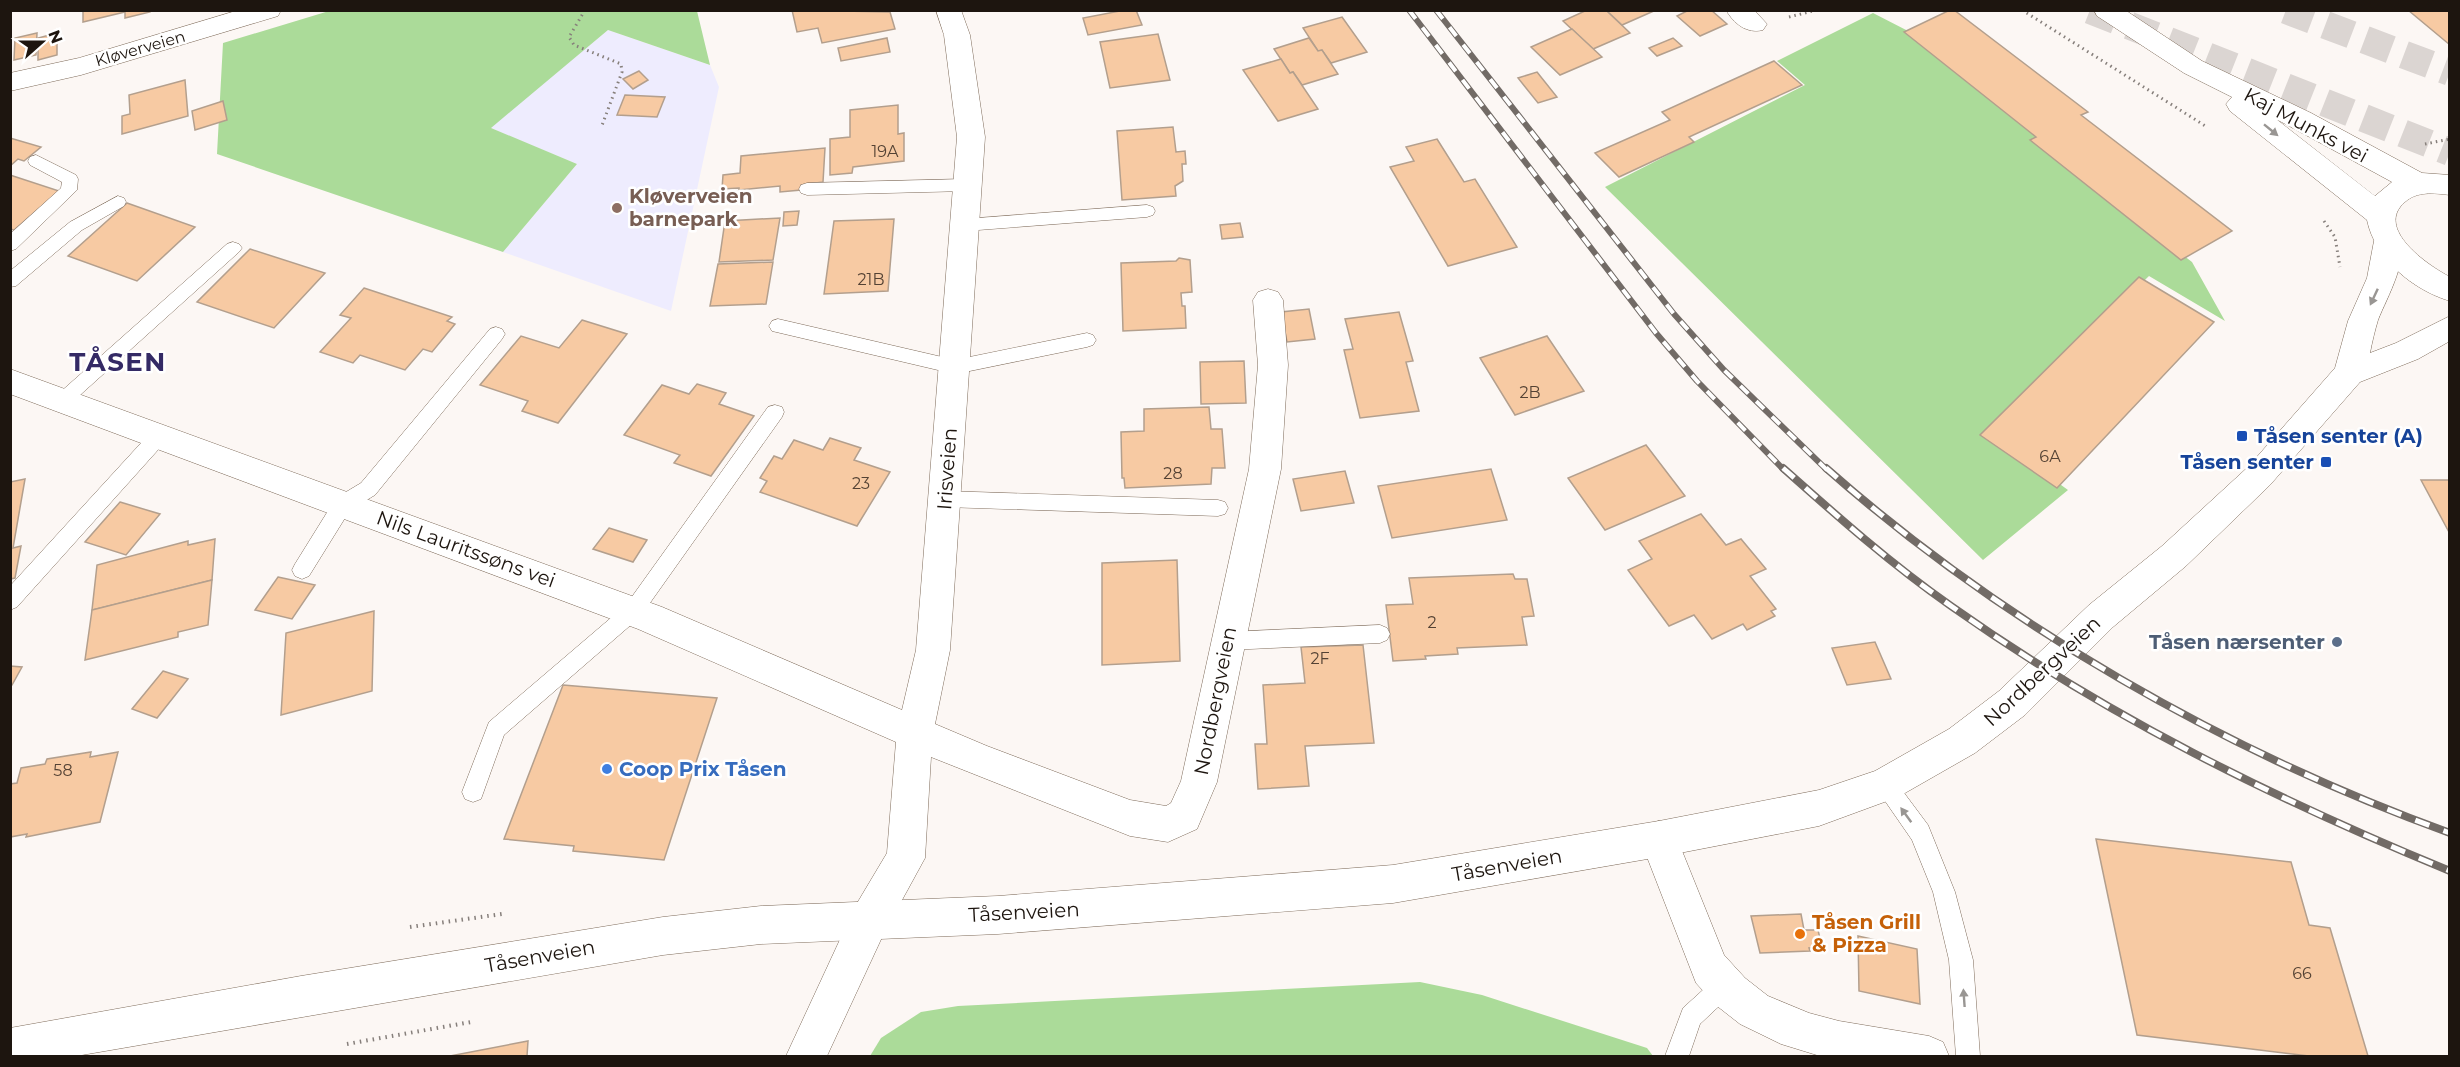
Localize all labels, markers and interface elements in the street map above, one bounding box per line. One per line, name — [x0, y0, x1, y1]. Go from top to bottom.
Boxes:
north arrow — [12, 12, 72, 72]
text: N — [44, 27, 67, 46]
street label: Kløverveien — [93, 27, 188, 70]
street label: Kaj Munks vei — [2240, 82, 2372, 168]
one-way arrow — [2263, 124, 2279, 137]
house number: 19A — [872, 142, 899, 161]
place label: Kløverveien barnepark — [629, 184, 753, 231]
marker: Kløverveien barnepark — [610, 201, 624, 215]
house number: 21B — [858, 270, 884, 289]
one-way arrow — [2369, 289, 2378, 306]
district label: TÅSEN — [69, 346, 167, 378]
house number: 2B — [1519, 383, 1541, 402]
place label: Tåsen senter (A) — [2254, 424, 2423, 448]
street label: Irisveien — [932, 427, 962, 511]
marker: Tåsen senter (A) — [2235, 429, 2249, 443]
house number: 6A — [2039, 447, 2061, 466]
place label: Tåsen senter — [2180, 450, 2314, 474]
marker: Tåsen senter — [2319, 455, 2333, 469]
house number: 28 — [1163, 464, 1183, 483]
house number: 23 — [852, 474, 870, 493]
street label: Nils Lauritssøns vei — [373, 505, 559, 593]
street label: Nordbergveien — [1979, 611, 2105, 731]
house number: 2 — [1427, 613, 1437, 632]
street label: Nordbergveien — [1189, 625, 1241, 777]
place label: Tåsen nærsenter — [2149, 630, 2325, 654]
marker: Tåsen nærsenter — [2330, 635, 2344, 649]
house number: 2F — [1310, 649, 1330, 668]
place label: Coop Prix Tåsen — [619, 757, 787, 781]
house number: 58 — [53, 761, 73, 780]
marker: Coop Prix Tåsen — [600, 762, 614, 776]
one-way arrow — [1901, 807, 1913, 822]
street label: Tåsenveien — [1450, 844, 1564, 886]
street label: Tåsenveien — [968, 897, 1080, 927]
place label: Tåsen Grill & Pizza — [1812, 910, 1921, 957]
marker: Tåsen Grill & Pizza — [1793, 927, 1807, 941]
street label: Tåsenveien — [483, 935, 597, 977]
house number: 66 — [2292, 964, 2312, 983]
one-way arrow — [1959, 989, 1969, 1008]

